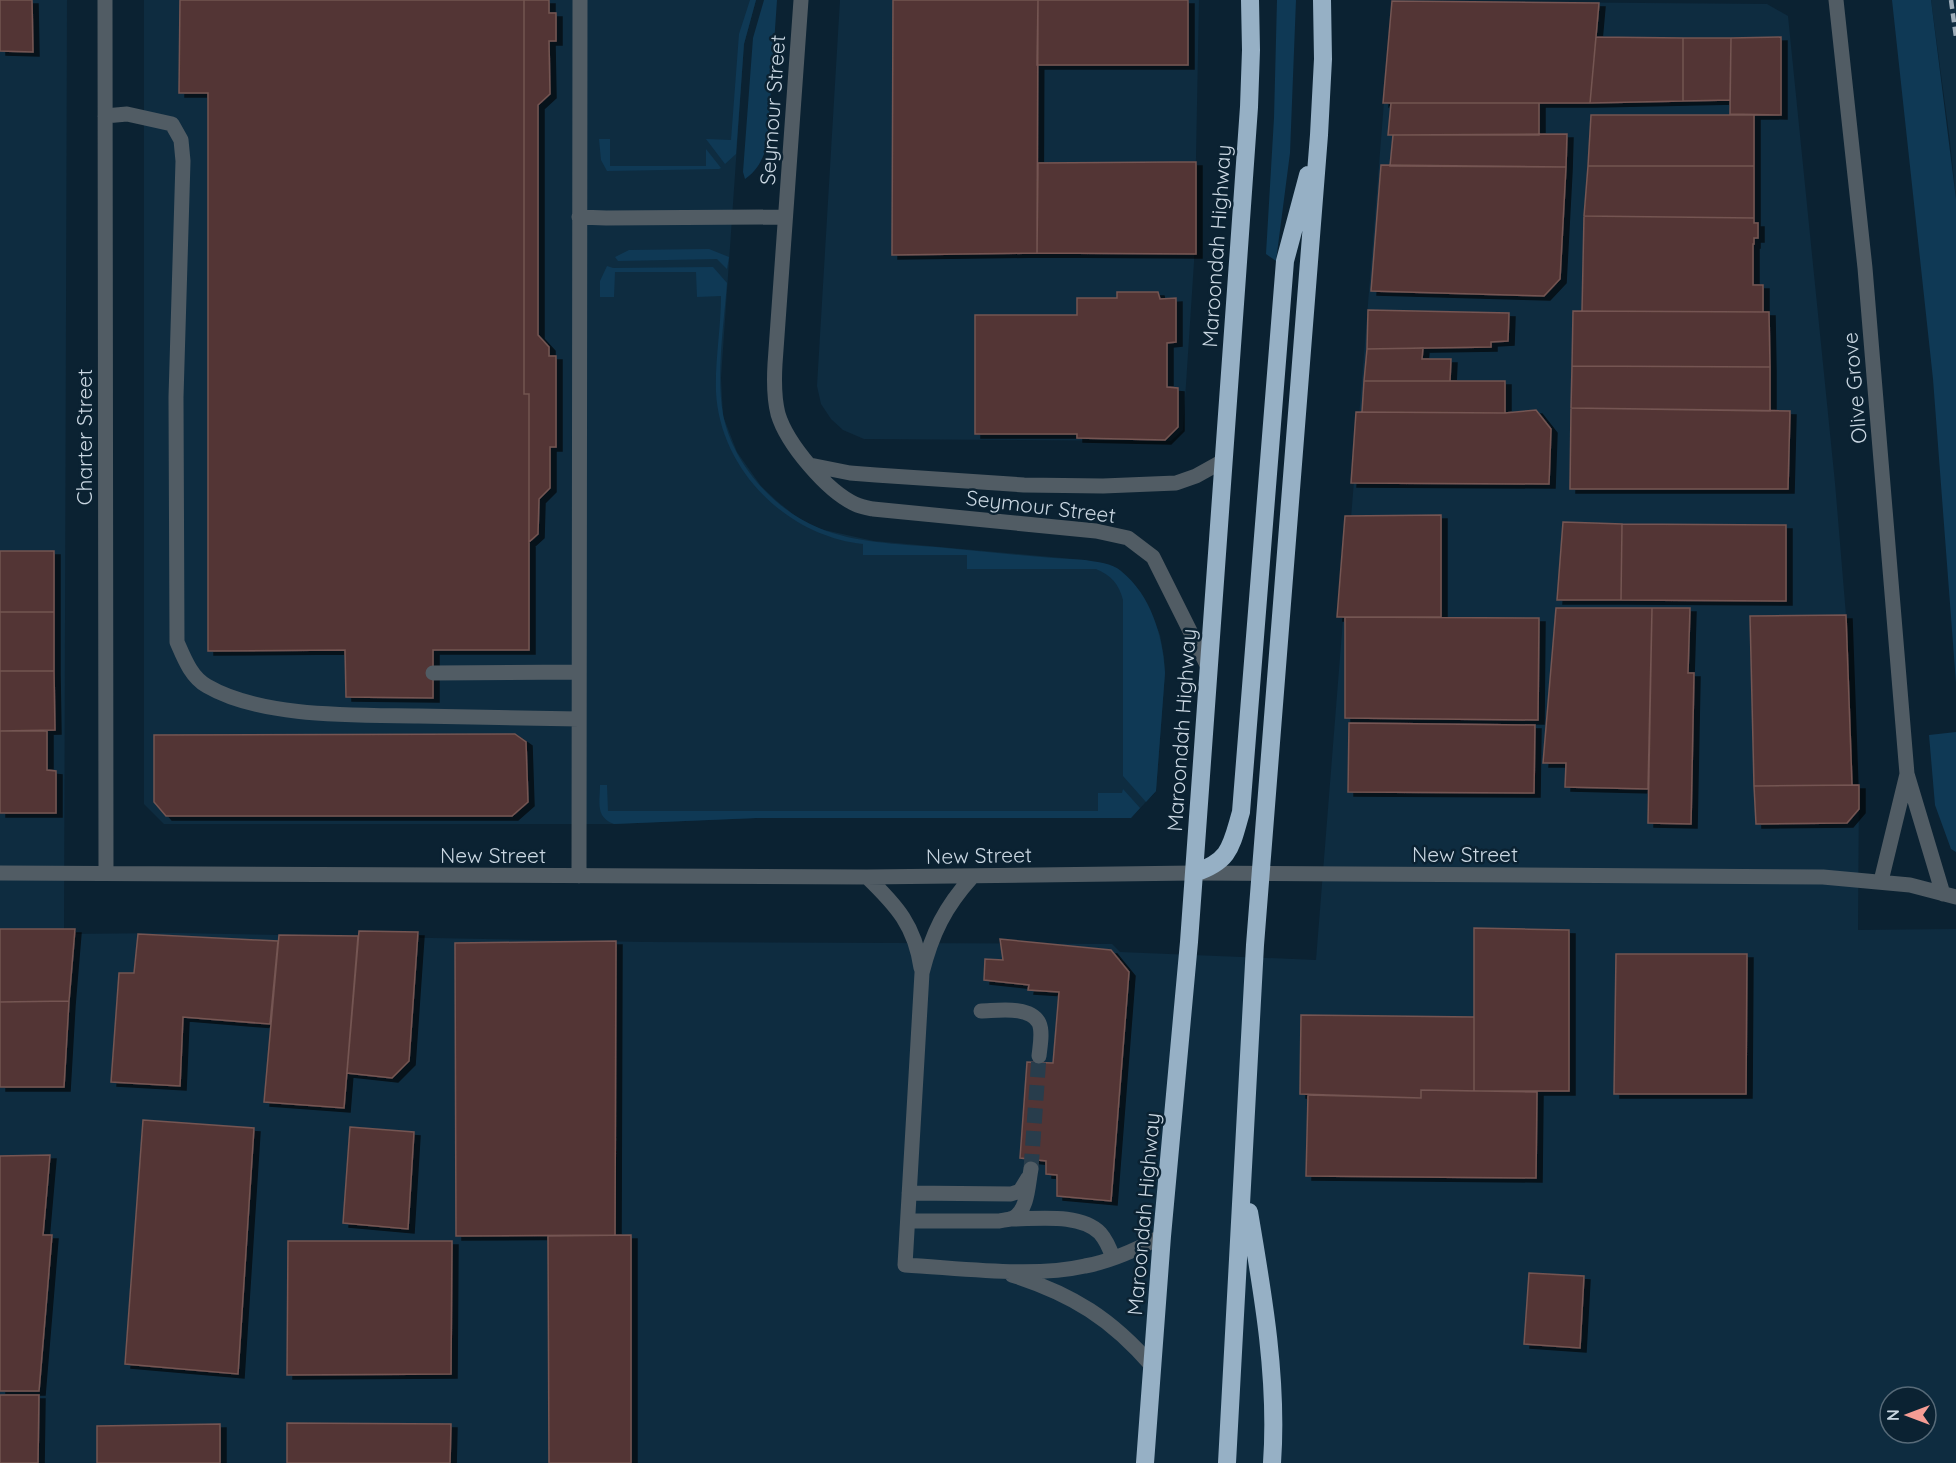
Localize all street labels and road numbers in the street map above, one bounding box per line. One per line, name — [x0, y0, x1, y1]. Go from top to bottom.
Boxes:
street label: Seymour Street — [754, 34, 790, 186]
street label: Maroondah Highway — [1196, 144, 1236, 348]
street label: Olive Grove — [1836, 331, 1872, 445]
street label: Charter Street — [71, 369, 97, 505]
street label: Seymour Street — [965, 484, 1117, 528]
street label: Maroondah Highway — [1161, 628, 1201, 832]
street label: New Street — [926, 841, 1032, 869]
street label: New Street — [1412, 841, 1518, 867]
street label: New Street — [440, 842, 546, 868]
street label: Maroondah Highway — [1121, 1111, 1165, 1317]

